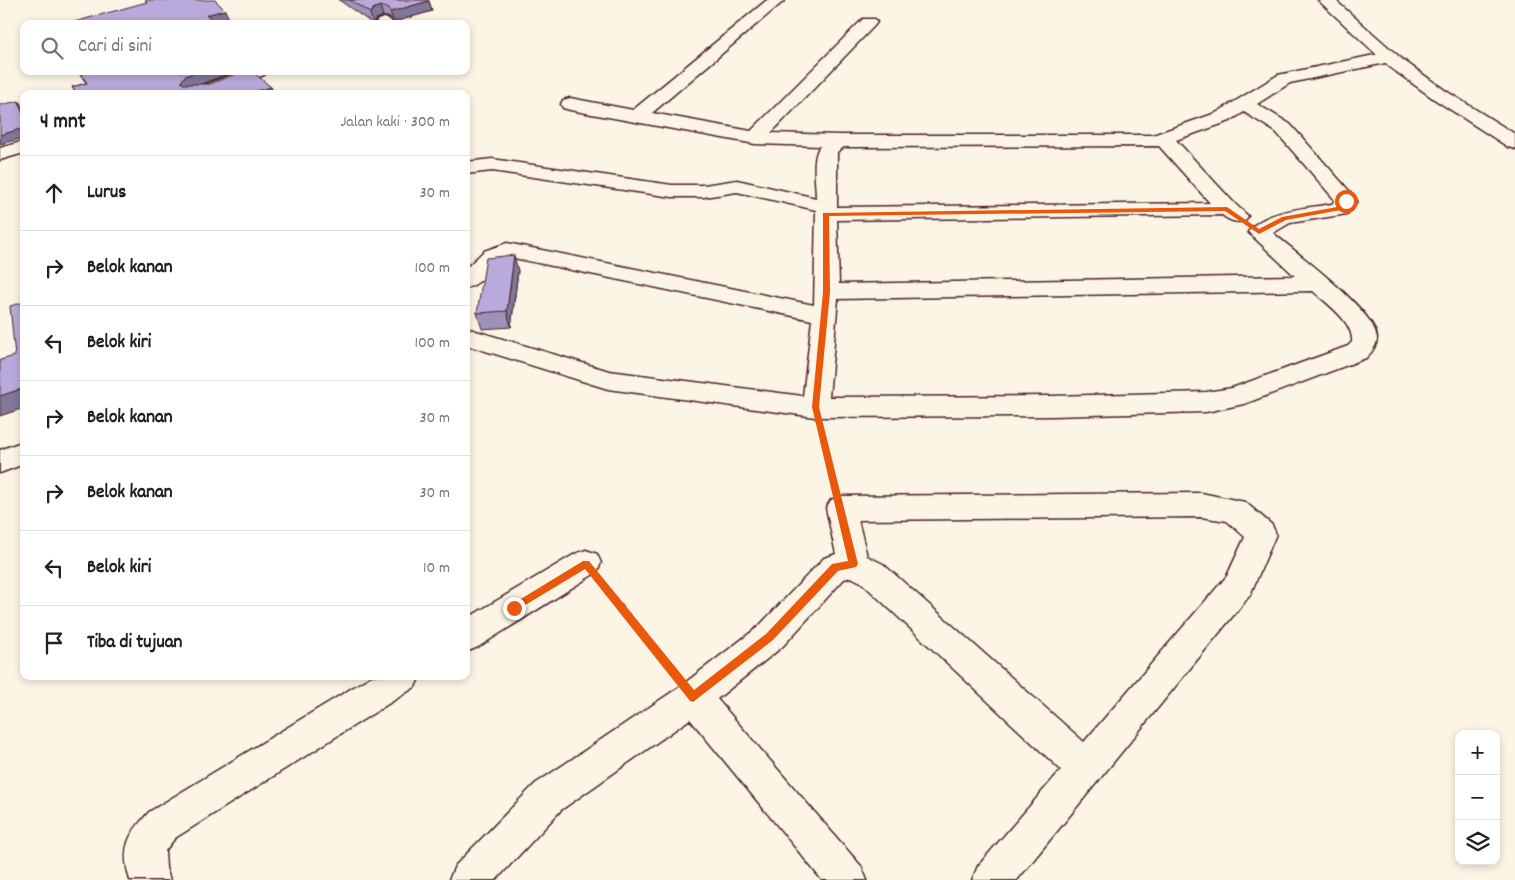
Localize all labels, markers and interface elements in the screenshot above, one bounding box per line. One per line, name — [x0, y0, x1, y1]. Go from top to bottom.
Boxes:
search box — [20, 20, 470, 75]
icon: search — [38, 34, 66, 62]
text: Cari di sini — [78, 34, 152, 61]
text: 4 mnt — [40, 108, 85, 138]
text: Jalan kaki · 300 m — [341, 111, 450, 134]
icon: ahead — [40, 179, 68, 207]
text: Lurus — [87, 180, 126, 207]
text: 30 m — [420, 182, 450, 205]
route start — [1335, 190, 1358, 213]
icon: right — [40, 254, 68, 282]
text: Belok kanan — [87, 255, 173, 282]
text: 100 m — [414, 257, 450, 280]
icon: left — [40, 329, 68, 357]
text: Belok kiri — [87, 330, 151, 357]
text: 100 m — [414, 332, 450, 355]
icon: right — [40, 404, 68, 432]
text: Belok kanan — [87, 405, 173, 432]
text: 30 m — [420, 407, 450, 430]
icon: right — [40, 479, 68, 507]
text: Belok kanan — [87, 480, 173, 507]
text: 30 m — [420, 482, 450, 505]
icon: left — [40, 554, 68, 582]
text: Belok kiri — [87, 555, 151, 582]
text: 10 m — [423, 557, 450, 580]
route end — [503, 597, 526, 620]
icon: arrive — [40, 629, 68, 657]
text: Tiba di tujuan — [87, 630, 182, 657]
map controls — [1455, 730, 1500, 865]
button: + — [1455, 730, 1500, 775]
button: − — [1455, 775, 1500, 820]
button: layers — [1455, 820, 1500, 865]

